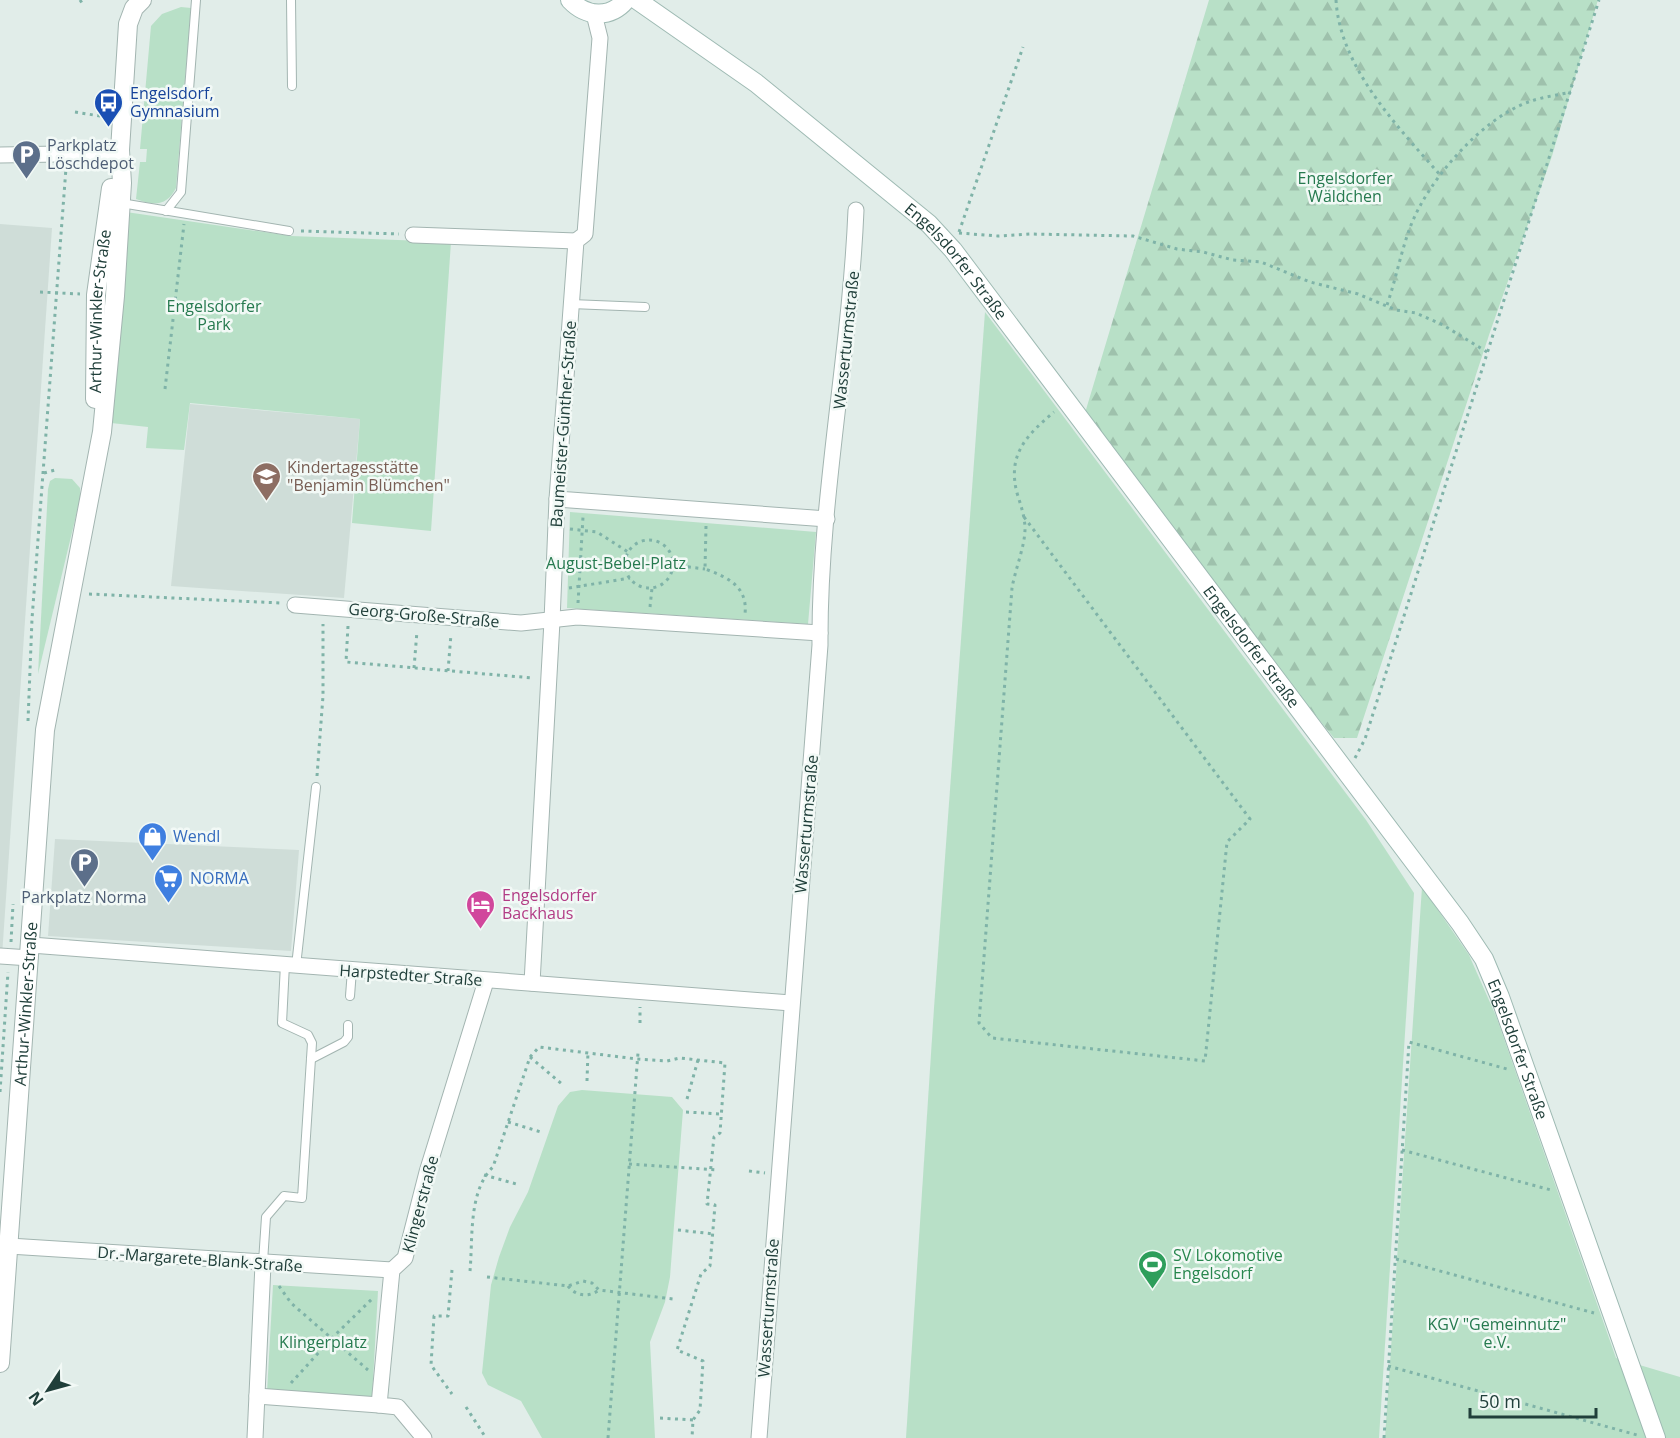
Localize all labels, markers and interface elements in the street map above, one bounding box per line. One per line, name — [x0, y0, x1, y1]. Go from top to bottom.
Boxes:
place label: Engelsdorf, Gymnasium — [130, 82, 219, 122]
bus stop icon: Engelsdorf, Gymnasium — [93, 86, 125, 128]
place label: Parkplatz Löschdepot — [47, 134, 134, 174]
parking icon: Parkplatz Löschdepot — [10, 138, 42, 180]
park label: Engelsdorfer Wäldchen — [1298, 167, 1393, 207]
street label: Engelsdorfer Straße — [900, 198, 1013, 324]
street label: Arthur-Winkler-Straße — [84, 228, 116, 393]
street label: Wasserturmstraße — [828, 270, 864, 410]
park label: Engelsdorfer Park — [167, 295, 262, 335]
street label: Baumeister-Günther-Straße — [545, 320, 581, 528]
place label: Kindertagesstätte "Benjamin Blümchen" — [287, 456, 450, 496]
school or university icon: Kindertagesstätte "Benjamin Blümchen" — [250, 460, 282, 502]
park label: August-Bebel-Platz — [546, 552, 686, 574]
street label: Engelsdorfer Straße — [1198, 581, 1305, 712]
street label: Georg-Große-Straße — [348, 597, 500, 633]
street label: Wasserturmstraße — [789, 754, 823, 894]
shop icon: Wendl — [136, 820, 168, 862]
place label: Wendl — [173, 825, 220, 847]
parking icon: Parkplatz Norma — [68, 846, 100, 888]
supermarket icon: NORMA — [153, 862, 185, 904]
place label: NORMA — [190, 867, 250, 889]
place label: Engelsdorfer Backhaus — [502, 884, 597, 924]
place label: Parkplatz Norma — [21, 886, 147, 908]
hotel icon: Engelsdorfer Backhaus — [465, 888, 497, 930]
street label: Arthur-Winkler-Straße — [9, 921, 42, 1087]
street label: Harpstedter Straße — [339, 959, 483, 991]
street label: Engelsdorfer Straße — [1483, 975, 1553, 1123]
street label: Klingerstraße — [396, 1153, 444, 1255]
street label: Wasserturmstraße — [752, 1238, 784, 1378]
street label: Dr.-Margarete-Blank-Straße — [97, 1241, 303, 1277]
place label: SV Lokomotive Engelsdorf — [1173, 1244, 1283, 1284]
sports icon: SV Lokomotive Engelsdorf — [1136, 1248, 1168, 1290]
park label: KGV "Gemeinnutz" e.V. — [1428, 1313, 1566, 1353]
park label: Klingerplatz — [279, 1331, 367, 1353]
north arrow — [18, 1360, 78, 1420]
scale bar — [1470, 1381, 1596, 1419]
text: N — [23, 1387, 49, 1411]
text: 50 m — [1479, 1389, 1521, 1413]

